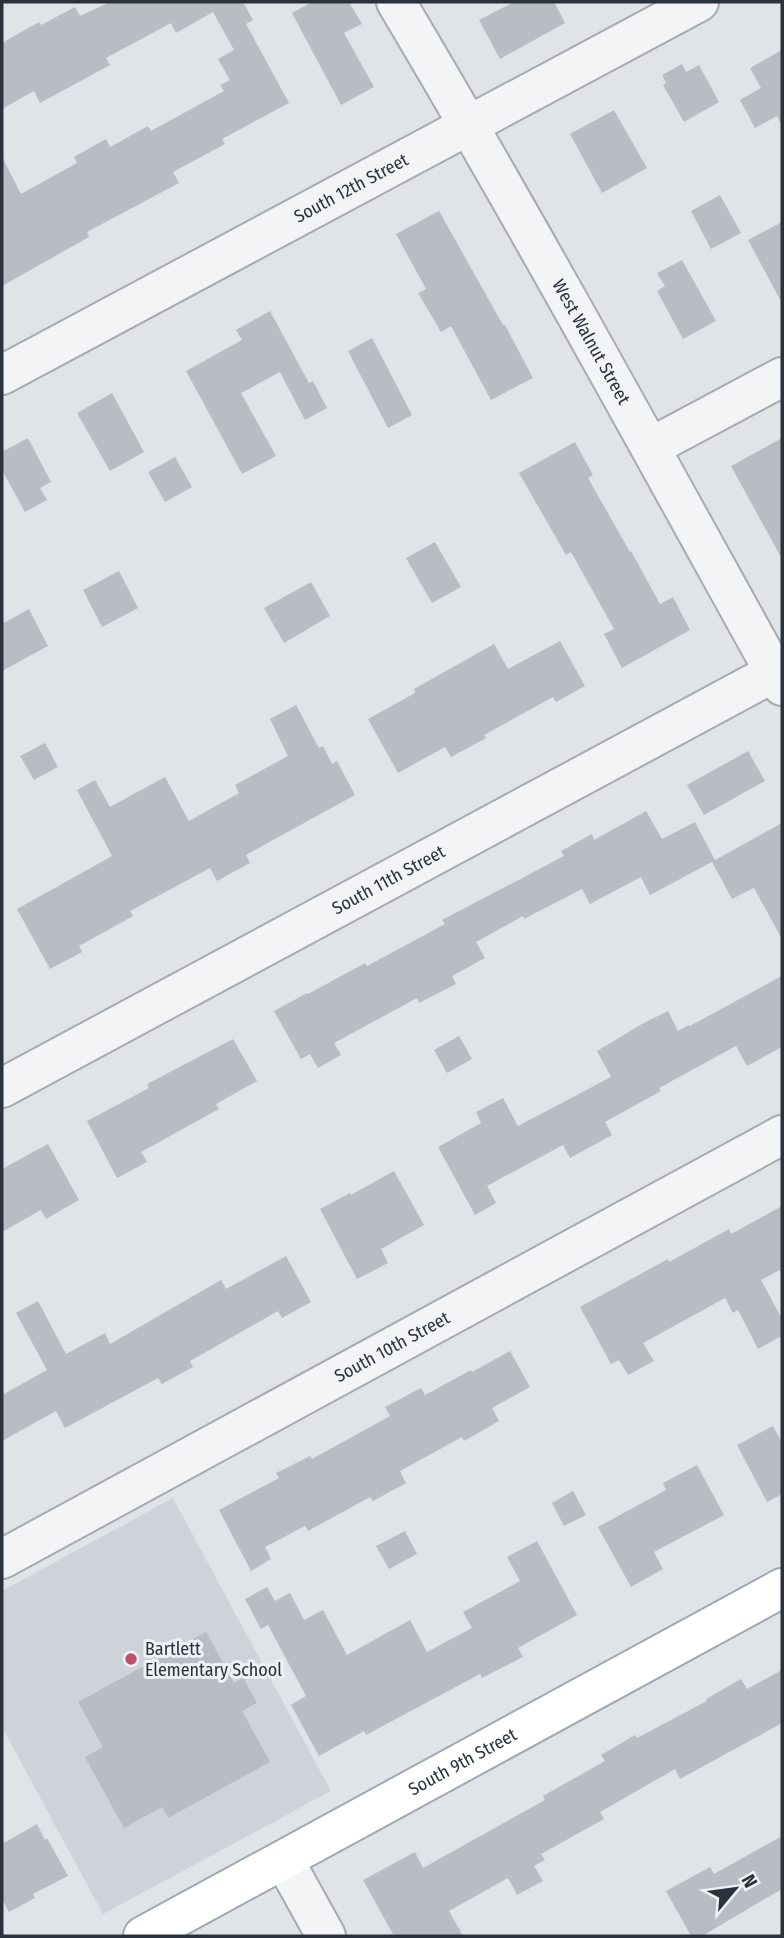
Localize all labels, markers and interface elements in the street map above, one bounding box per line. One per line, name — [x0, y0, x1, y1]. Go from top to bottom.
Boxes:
street label: South 12th Street — [290, 149, 412, 228]
street label: West Walnut Street — [548, 276, 635, 408]
street label: South 11th Street — [328, 841, 449, 919]
street label: South 10th Street — [331, 1307, 454, 1387]
place label: Bartlett Elementary School — [145, 1638, 282, 1681]
marker: Bartlett Elementary School — [123, 1651, 139, 1667]
street label: South 9th Street — [405, 1723, 521, 1800]
north arrow — [700, 1854, 770, 1924]
text: N — [737, 1870, 762, 1892]

